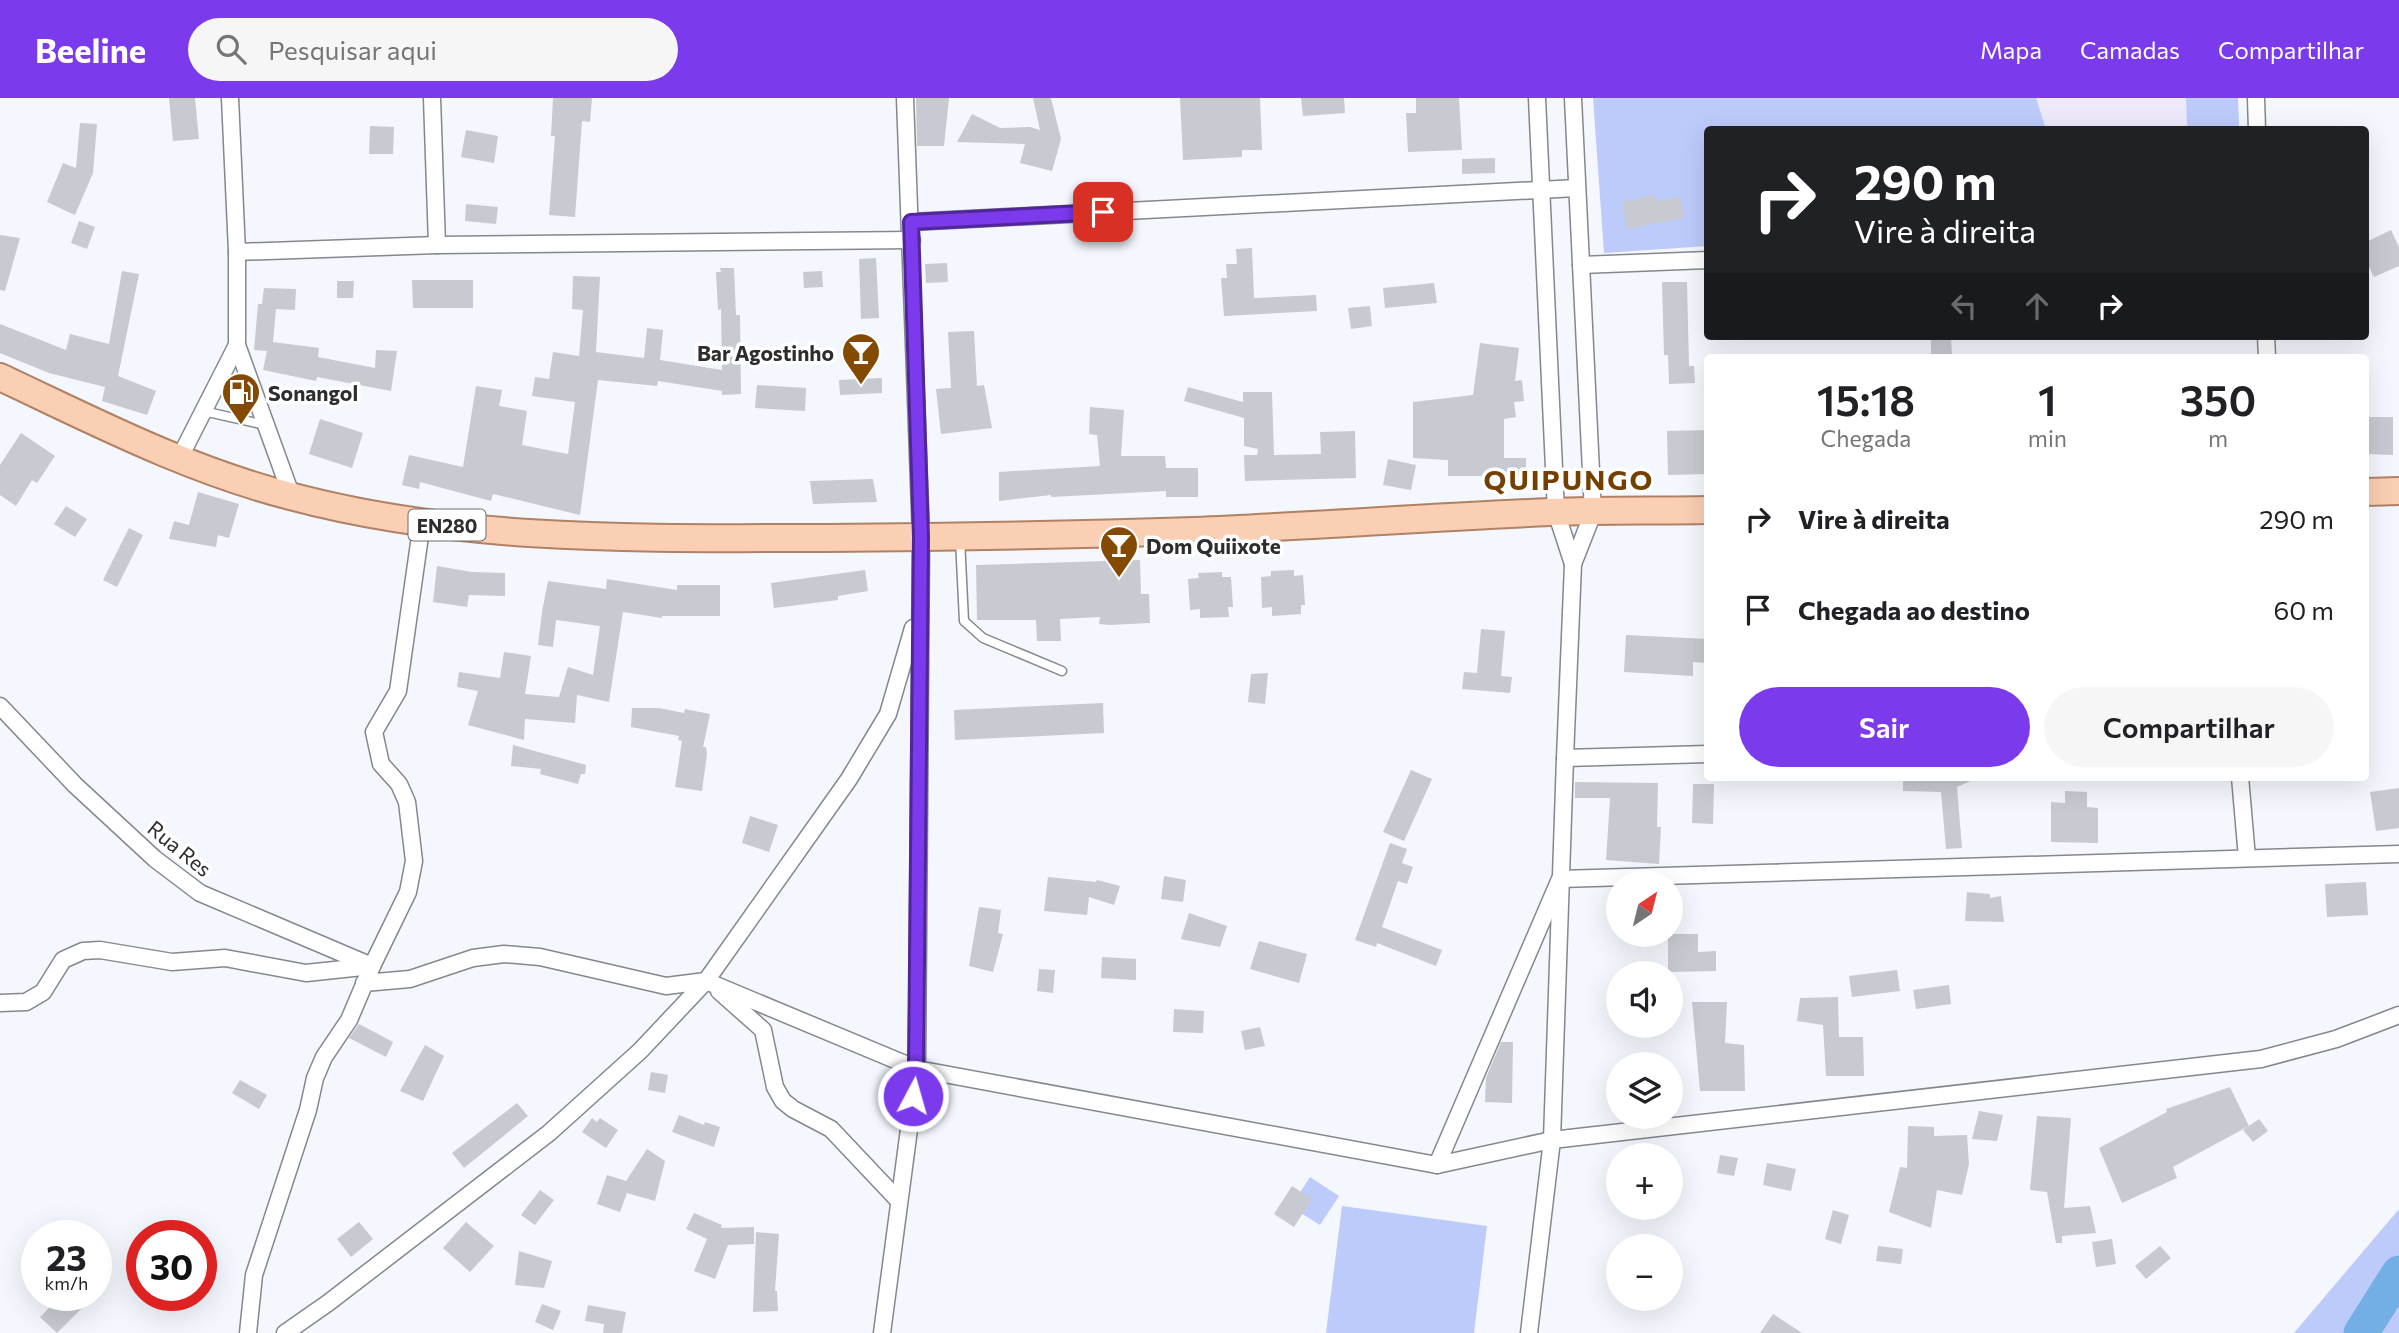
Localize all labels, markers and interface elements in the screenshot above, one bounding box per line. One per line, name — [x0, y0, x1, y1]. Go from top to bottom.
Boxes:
search box — [188, 18, 678, 81]
text: Beeline — [35, 29, 146, 70]
icon: search — [212, 30, 250, 68]
text: Pesquisar aqui — [268, 34, 437, 65]
text: Mapa — [1980, 35, 2042, 64]
text: Camadas — [2080, 35, 2180, 64]
text: Compartilhar — [2218, 35, 2364, 64]
text: 290 m — [1854, 150, 1996, 210]
icon: right — [1739, 154, 1830, 245]
pin — [1073, 182, 1133, 242]
icon: arrive — [1084, 193, 1122, 231]
text: Vire à direita — [1854, 210, 2036, 250]
icon: left — [1945, 287, 1983, 325]
icon: ahead — [2018, 287, 2056, 325]
icon: right — [2091, 287, 2129, 325]
bar icon: Bar Agostinho — [840, 331, 882, 386]
place label: Bar Agostinho — [697, 340, 834, 365]
fuel station icon: Sonangol — [220, 371, 262, 426]
text: 15:18 — [1817, 373, 1915, 425]
text: 1 — [2038, 373, 2057, 425]
text: 350 — [2180, 373, 2256, 425]
place label: Sonangol — [268, 380, 358, 405]
text: Chegada — [1821, 424, 1911, 452]
text: min — [2028, 424, 2067, 452]
text: m — [2208, 424, 2228, 452]
district label: QUIPUNGO — [1484, 462, 1654, 496]
icon: right — [1739, 500, 1777, 538]
text: Vire à direita — [1798, 503, 1950, 534]
text: 290 m — [2259, 503, 2334, 534]
road number: EN280 — [408, 510, 486, 540]
bar icon: Dom Quiixote — [1098, 524, 1140, 579]
place label: Dom Quiixote — [1146, 533, 1281, 558]
icon: arrive — [1739, 591, 1777, 629]
text: Chegada ao destino — [1798, 594, 2030, 625]
text: 60 m — [2274, 594, 2334, 625]
button: Sair — [1739, 687, 2030, 767]
button: Compartilhar — [2044, 687, 2334, 767]
street label: Rua Res — [143, 815, 217, 881]
north arrow — [1606, 870, 1684, 947]
map controls — [1606, 870, 1683, 1311]
button: sound — [1606, 961, 1683, 1038]
button: layers — [1606, 1052, 1683, 1129]
position arrow — [876, 1059, 950, 1133]
button: + — [1606, 1143, 1683, 1220]
speed limit sign: 30 — [126, 1220, 217, 1311]
button: − — [1606, 1234, 1683, 1311]
text: 23 — [46, 1235, 87, 1278]
text: km/h — [45, 1272, 88, 1294]

